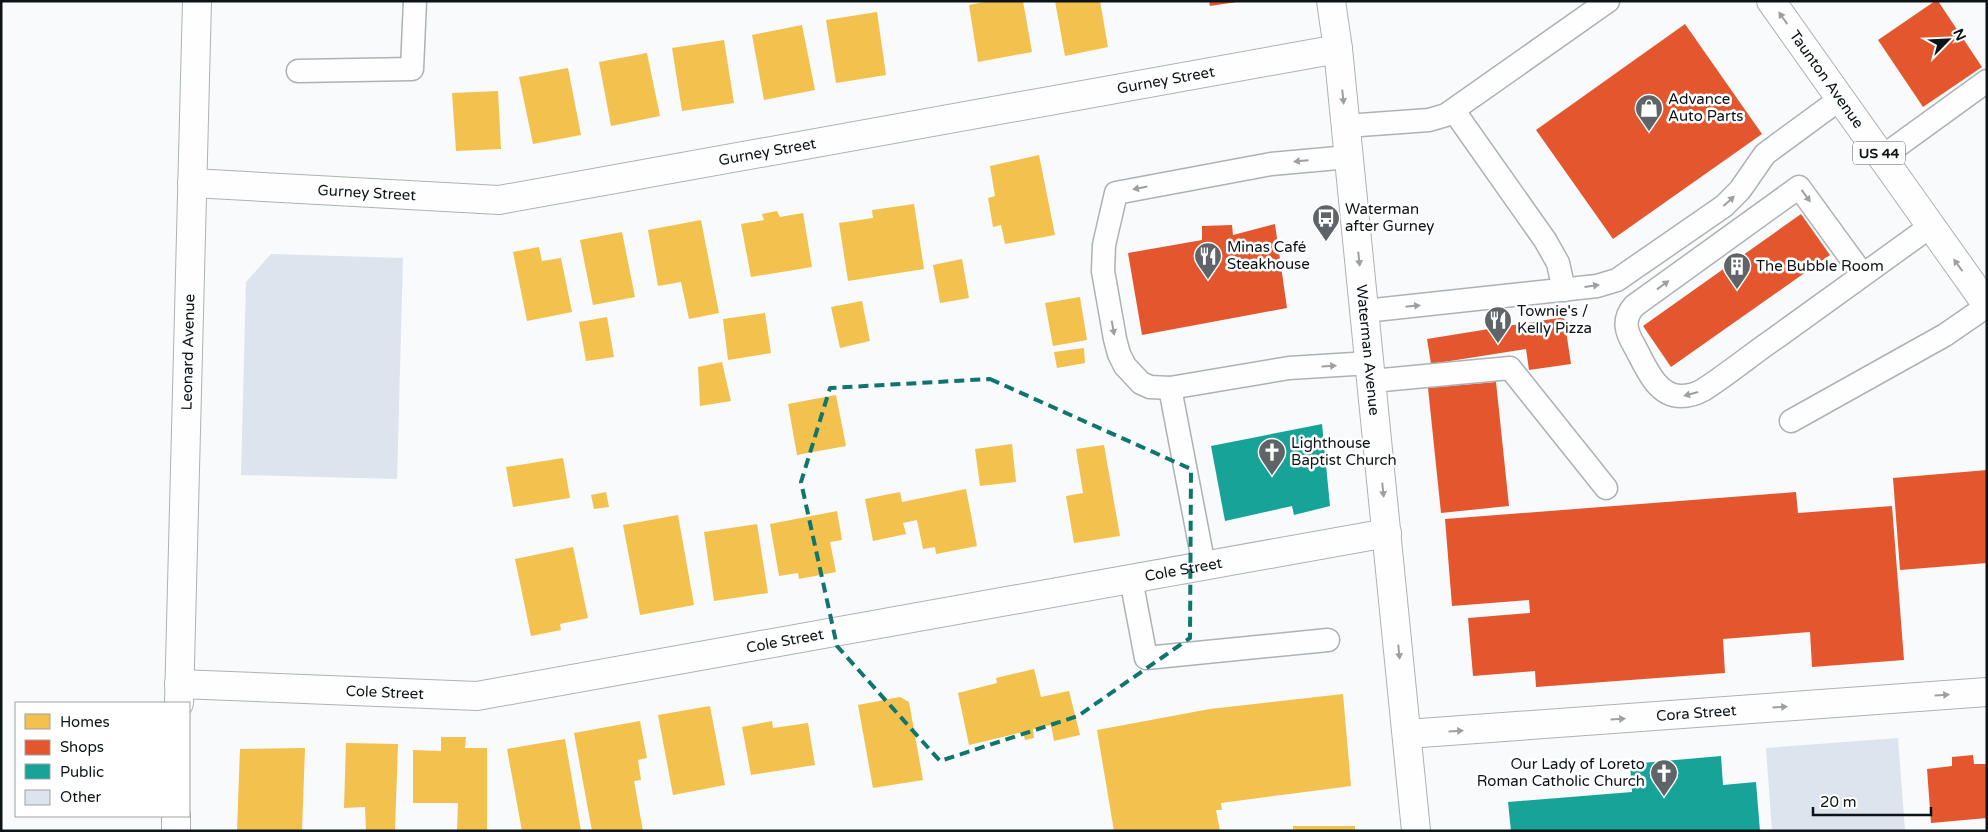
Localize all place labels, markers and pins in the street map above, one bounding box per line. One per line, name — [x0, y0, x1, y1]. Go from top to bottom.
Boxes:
place label: Advance Auto Parts — [1668, 90, 1744, 125]
shop icon: Advance Auto Parts — [1634, 93, 1664, 132]
place label: Waterman after Gurney — [1345, 200, 1434, 235]
bus stop icon: Waterman after Gurney — [1311, 203, 1341, 242]
place label: Minas Café Steakhouse — [1227, 238, 1310, 273]
restaurant icon: Minas Café Steakhouse — [1193, 241, 1223, 280]
building icon: The Bubble Room — [1722, 251, 1752, 290]
place label: The Bubble Room — [1756, 257, 1884, 275]
place label: Townie's / Kelly Pizza — [1517, 302, 1592, 337]
restaurant icon: Townie's / Kelly Pizza — [1483, 305, 1513, 344]
place label: Lighthouse Baptist Church — [1291, 434, 1397, 469]
church icon: Lighthouse Baptist Church — [1257, 437, 1287, 476]
place label: Our Lady of Loreto Roman Catholic Church — [1477, 755, 1645, 790]
church icon: Our Lady of Loreto Roman Catholic Church — [1649, 758, 1679, 797]

